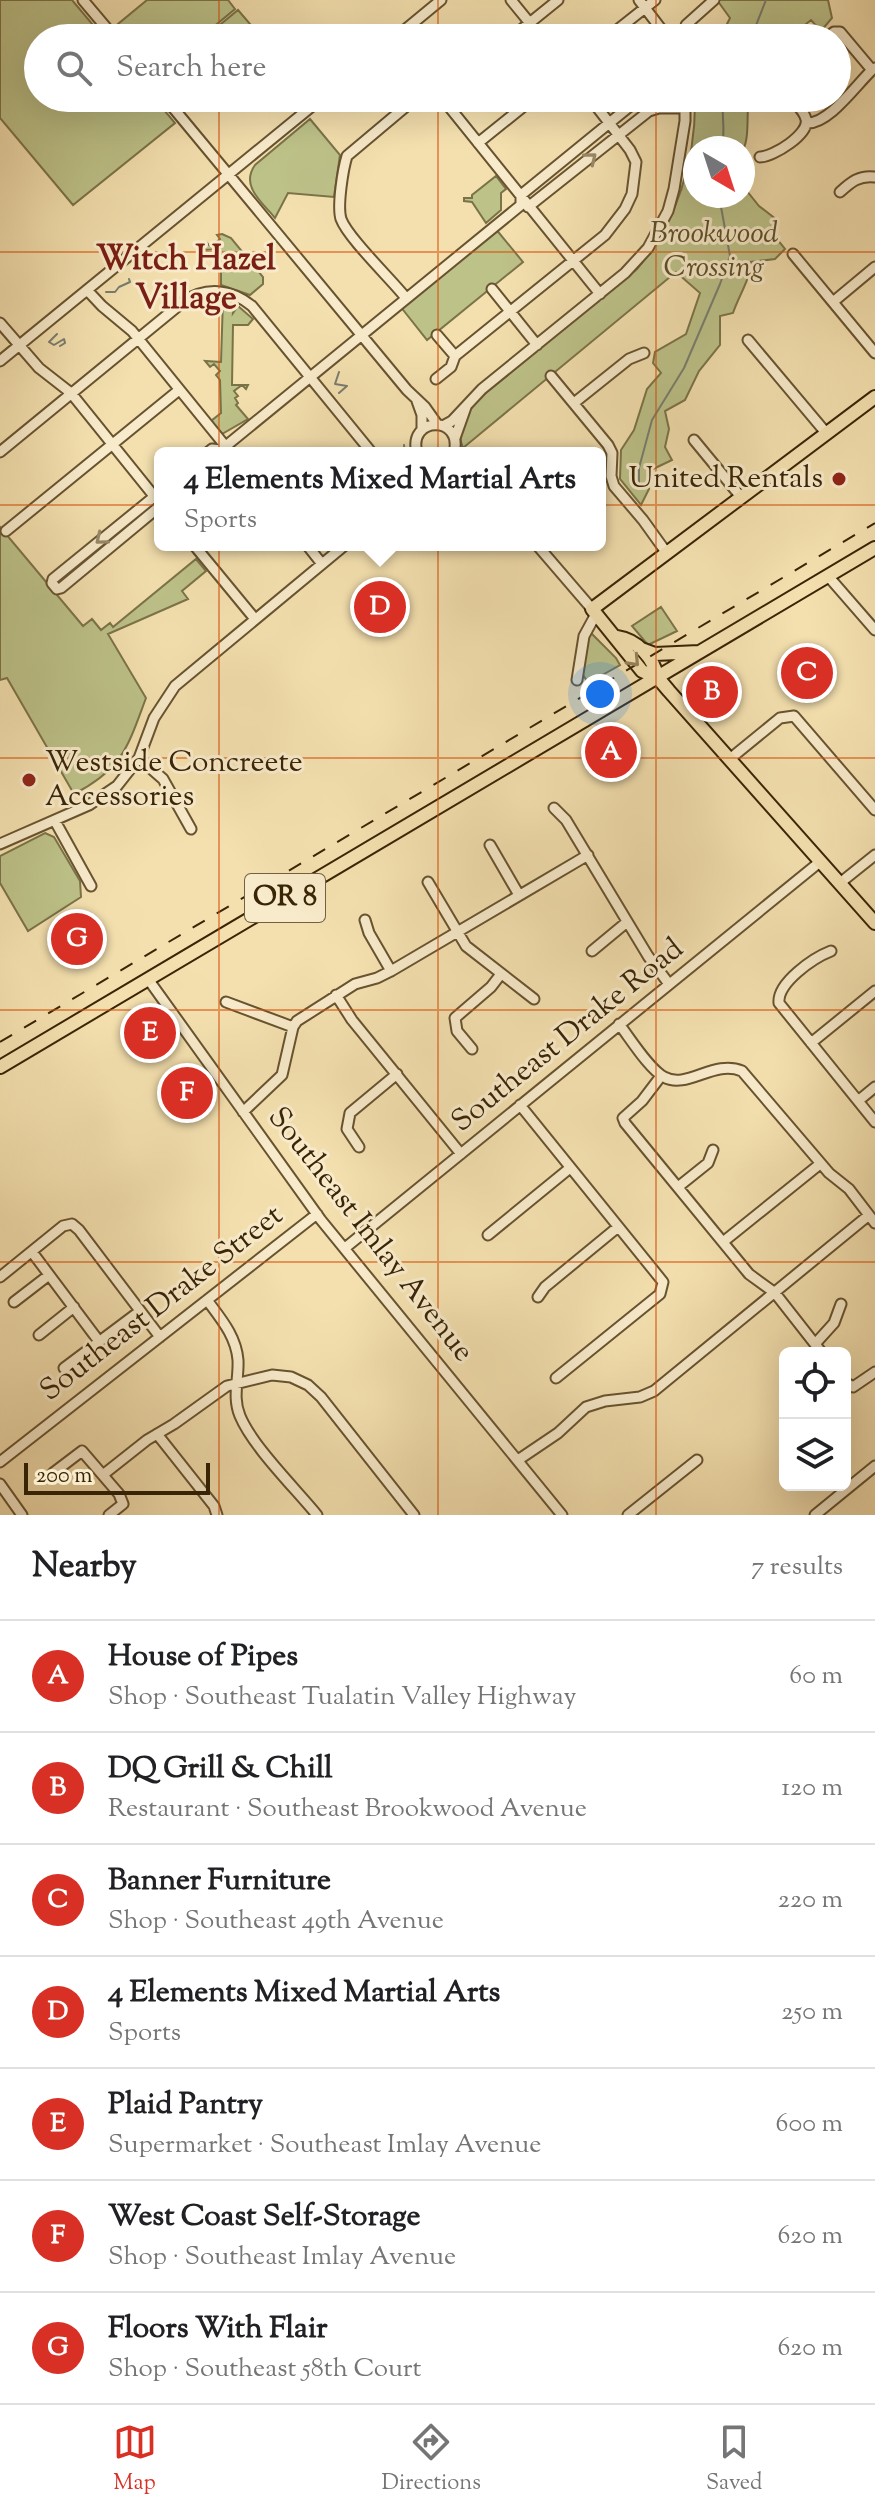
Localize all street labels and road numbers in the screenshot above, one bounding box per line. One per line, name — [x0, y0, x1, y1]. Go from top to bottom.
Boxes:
road number: OR 8 — [245, 874, 325, 922]
street label: Southeast Drake Road — [443, 929, 693, 1143]
street label: Southeast Imlay Avenue — [257, 1098, 483, 1372]
street label: Southeast Drake Street — [31, 1195, 293, 1413]

